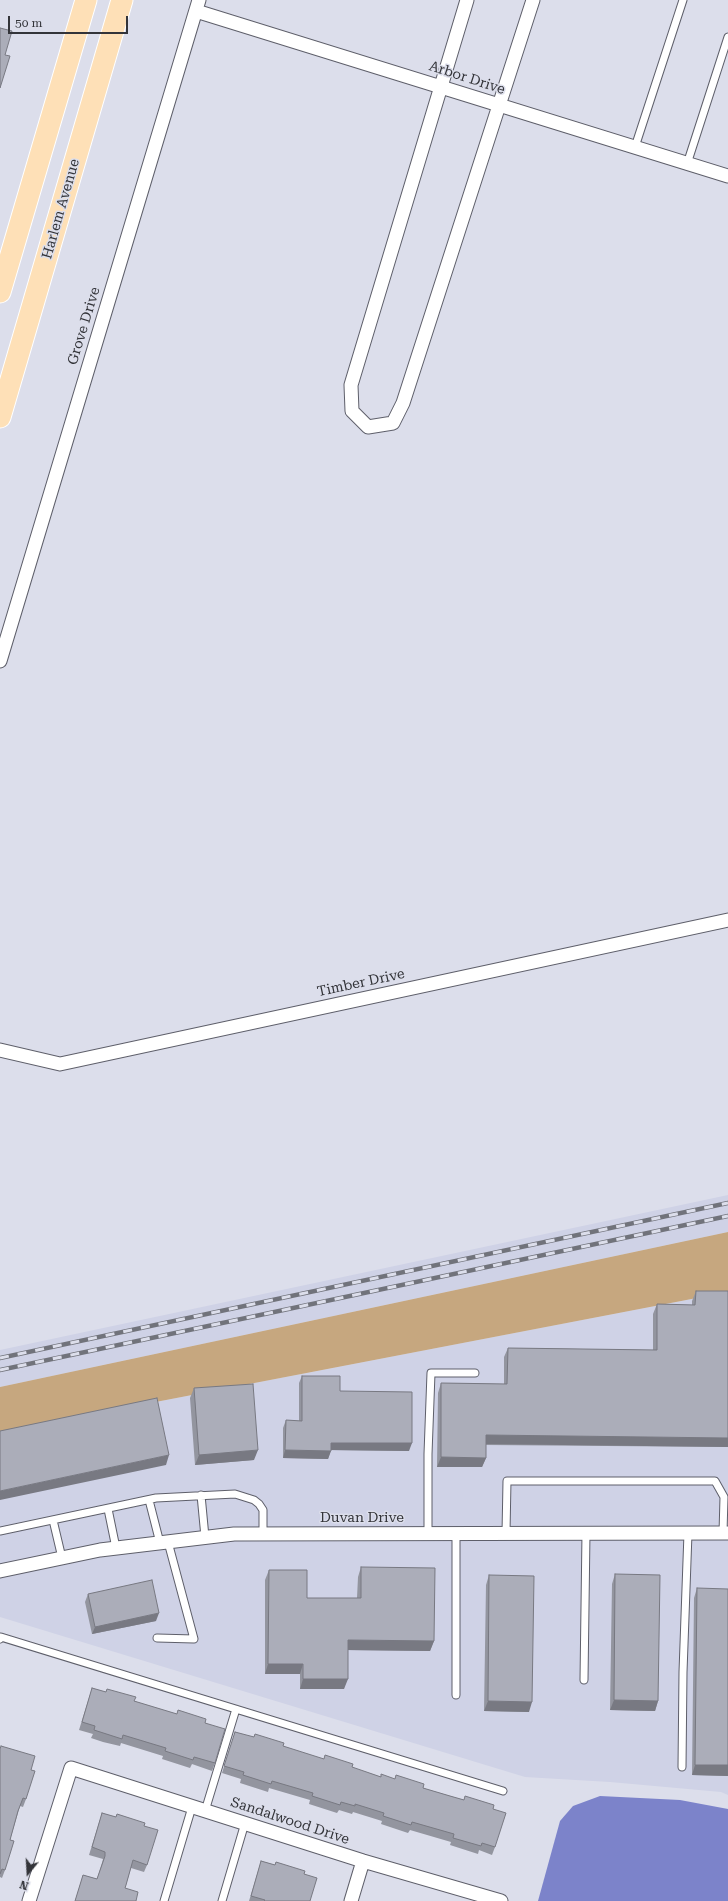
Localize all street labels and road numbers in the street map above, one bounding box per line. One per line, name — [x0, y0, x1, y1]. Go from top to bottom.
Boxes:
street label: Arbor Drive — [427, 58, 507, 98]
street label: Harlem Avenue — [39, 157, 83, 261]
street label: Grove Drive — [64, 285, 104, 367]
street label: Timber Drive — [316, 966, 406, 1000]
street label: Duvan Drive — [320, 1510, 404, 1526]
street label: Sandalwood Drive — [229, 1794, 351, 1848]

